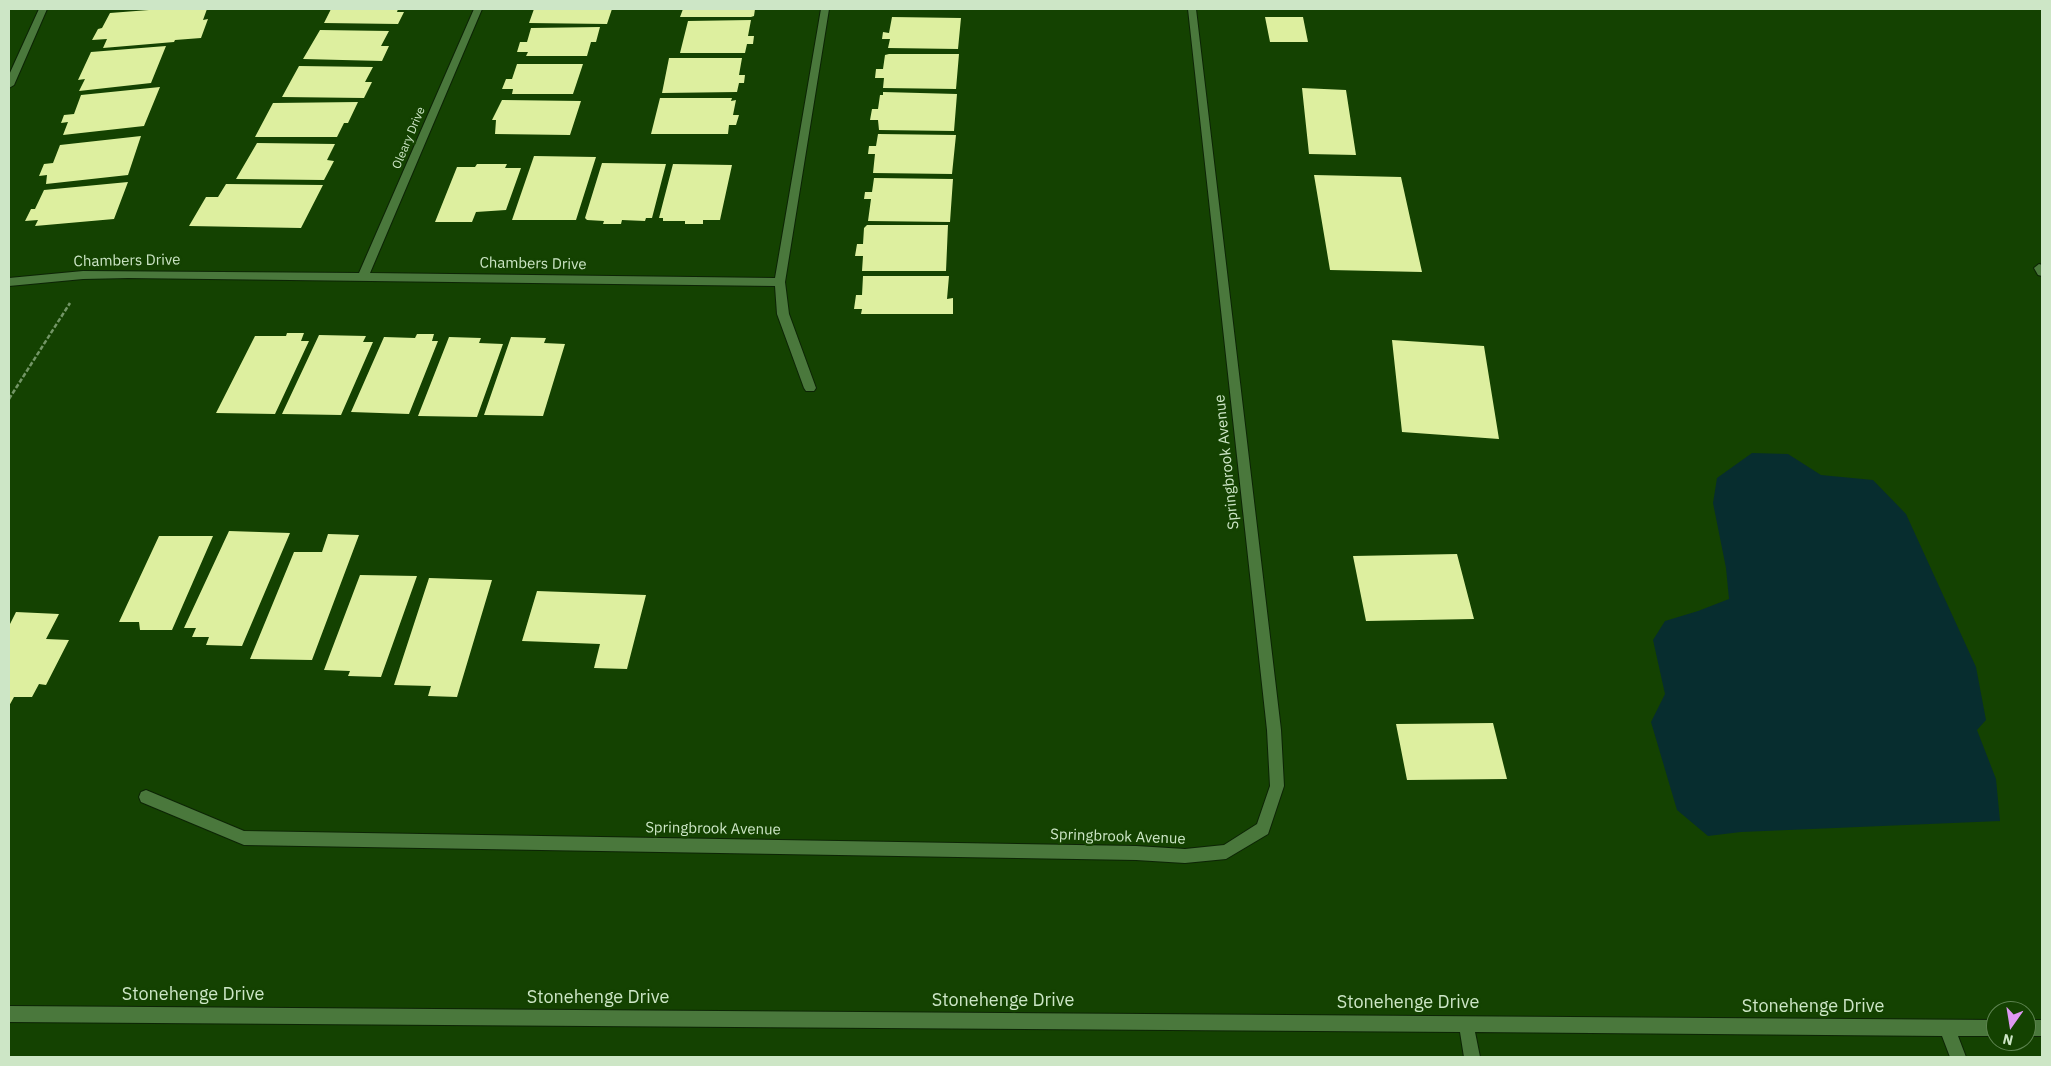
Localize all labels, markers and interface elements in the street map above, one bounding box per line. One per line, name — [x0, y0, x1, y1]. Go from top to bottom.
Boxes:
street label: Oleary Drive — [389, 105, 429, 171]
street label: Chambers Drive — [73, 251, 181, 271]
street label: Chambers Drive — [479, 254, 587, 274]
street label: Springbrook Avenue — [1211, 394, 1243, 530]
street label: Springbrook Avenue — [645, 819, 781, 839]
street label: Springbrook Avenue — [1050, 826, 1186, 848]
street label: Stonehenge Drive — [122, 984, 264, 1006]
street label: Stonehenge Drive — [527, 987, 669, 1009]
street label: Stonehenge Drive — [932, 990, 1074, 1012]
street label: Stonehenge Drive — [1337, 992, 1479, 1014]
street label: Stonehenge Drive — [1742, 996, 1884, 1018]
north arrow — [1986, 1001, 2036, 1051]
text: N — [2001, 1030, 2015, 1050]

